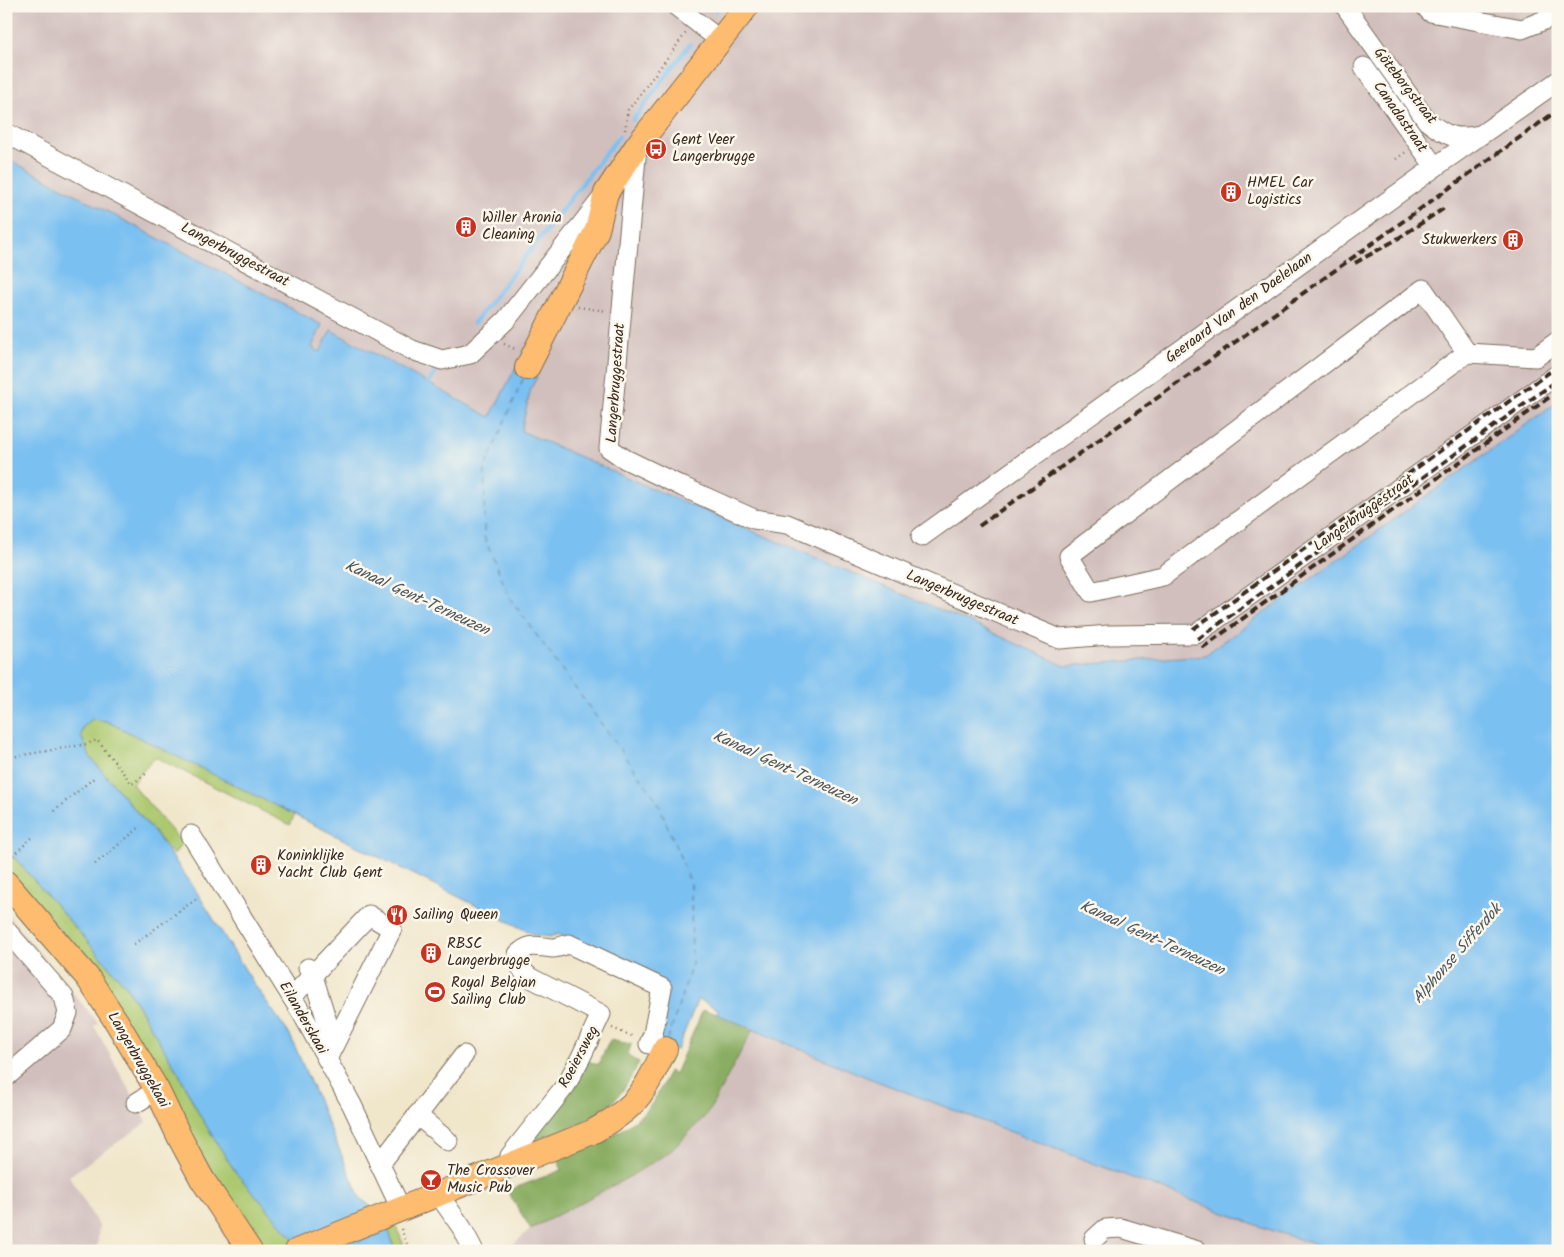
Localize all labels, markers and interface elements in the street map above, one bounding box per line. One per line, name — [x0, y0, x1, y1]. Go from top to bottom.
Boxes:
street label: Göteborgstraat — [1367, 42, 1443, 130]
street label: Canadastraat — [1366, 76, 1434, 158]
place label: Gent Veer Langerbrugge — [672, 128, 755, 169]
bus stop icon: Gent Veer Langerbrugge — [644, 137, 668, 161]
place label: HMEL Car Logistics — [1247, 171, 1314, 212]
building icon: HMEL Car Logistics — [1219, 180, 1243, 204]
place label: Willer Aronia Cleaning — [482, 206, 562, 247]
building icon: Willer Aronia Cleaning — [454, 215, 478, 239]
street label: Langerbruggestraat — [176, 216, 294, 294]
place label: Stukwerkers — [1422, 228, 1498, 252]
building icon: Stukwerkers — [1501, 228, 1525, 252]
street label: Geeraard Van den Daelelaan — [1160, 246, 1318, 370]
street label: Langerbruggestraat — [600, 322, 632, 444]
street label: Langerbruggestraat — [1308, 468, 1420, 558]
water label: Kanaal Gent-Terneuzen — [341, 553, 495, 643]
street label: Langerbruggestraat — [902, 563, 1022, 633]
water label: Kanaal Gent-Terneuzen — [709, 723, 863, 813]
place label: Koninklijke Yacht Club Gent — [277, 844, 383, 885]
building icon: Koninklijke Yacht Club Gent — [249, 853, 273, 877]
water label: Kanaal Gent-Terneuzen — [1076, 893, 1230, 983]
water label: Alphonse Sifferdok — [1406, 897, 1509, 1010]
restaurant icon: Sailing Queen — [385, 903, 409, 927]
place label: Sailing Queen — [413, 903, 498, 927]
place label: RBSC Langerbrugge — [447, 932, 530, 973]
building icon: RBSC Langerbrugge — [419, 941, 443, 965]
place label: Royal Belgian Sailing Club — [451, 971, 536, 1012]
street label: Eilanderskaai — [272, 977, 334, 1060]
sports icon: Royal Belgian Sailing Club — [423, 980, 447, 1004]
street label: Langerbruggekaai — [101, 1007, 176, 1114]
street label: Roeiersweg — [552, 1021, 606, 1093]
place label: The Crossover Music Pub — [447, 1159, 535, 1200]
bar icon: The Crossover Music Pub — [419, 1168, 443, 1192]

